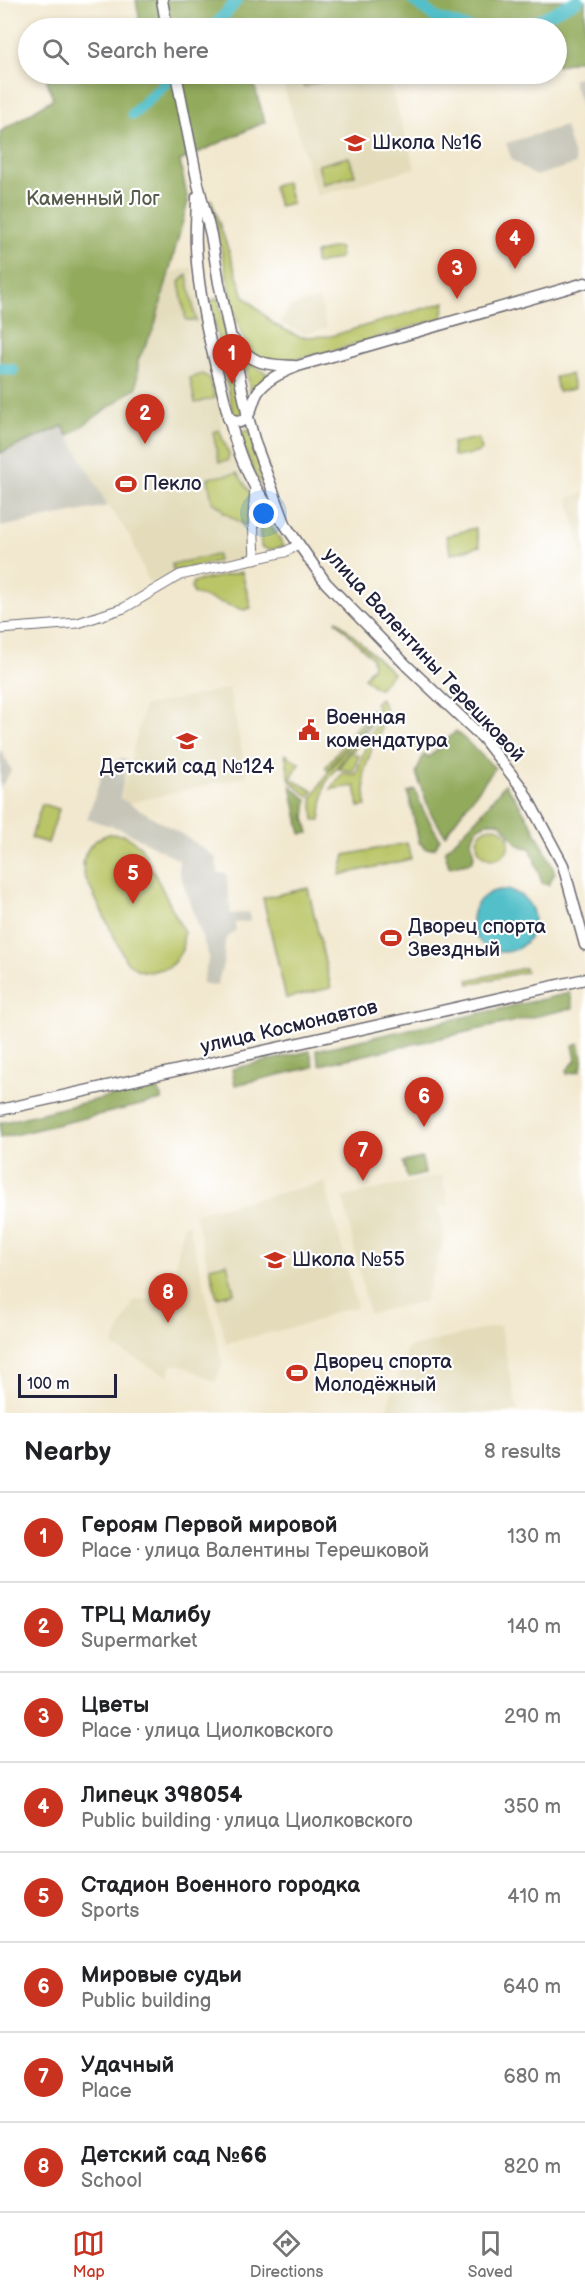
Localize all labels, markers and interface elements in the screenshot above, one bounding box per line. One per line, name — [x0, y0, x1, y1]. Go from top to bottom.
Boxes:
search box — [18, 18, 567, 84]
icon: search — [39, 35, 72, 68]
text: Search here — [87, 38, 209, 65]
school or university icon: Школа №16 — [343, 131, 367, 155]
place label: Школа №16 — [372, 131, 482, 155]
park label: Каменный Лог — [26, 187, 160, 211]
pin: 4 — [496, 220, 534, 269]
pin: 3 — [438, 250, 476, 299]
pin: 1 — [212, 334, 252, 384]
pin: 2 — [126, 394, 164, 444]
sports icon: Пекло — [114, 472, 138, 496]
place label: Пекло — [143, 472, 202, 496]
your location — [249, 499, 278, 528]
street label: улица Валентины Терешковой — [318, 543, 530, 767]
place label: Военная комендатура — [326, 706, 448, 753]
public building icon: Военная комендатура — [297, 718, 321, 742]
school or university icon: Детский сад №124 — [175, 729, 199, 753]
place label: Детский сад №124 — [100, 755, 274, 779]
pin: 5 — [114, 854, 152, 904]
place label: Дворец спорта Звездный — [408, 915, 546, 962]
sports icon: Дворец спорта Звездный — [379, 926, 403, 950]
street label: улица Космонавтов — [198, 995, 380, 1059]
pin: 6 — [404, 1078, 444, 1127]
pin: 7 — [344, 1132, 382, 1181]
school or university icon: Школа №55 — [263, 1248, 287, 1272]
place label: Школа №55 — [292, 1248, 405, 1272]
pin: 8 — [148, 1274, 188, 1323]
place label: Дворец спорта Молодёжный — [314, 1350, 452, 1397]
sports icon: Дворец спорта Молодёжный — [285, 1361, 309, 1385]
scale bar — [18, 1371, 117, 1398]
text: 100 m — [27, 1375, 70, 1394]
text: Nearby — [24, 1437, 111, 1468]
text: 8 results — [484, 1440, 561, 1464]
text: Героям Первой мировой — [81, 1512, 338, 1539]
text: 1 — [39, 1525, 48, 1549]
text: 130 m — [507, 1525, 561, 1549]
text: Place · улица Валентины Терешковой — [81, 1539, 429, 1563]
text: ТРЦ Малибу — [81, 1602, 211, 1629]
text: 2 — [38, 1615, 49, 1639]
text: 140 m — [507, 1615, 561, 1639]
text: Supermarket — [81, 1629, 197, 1653]
text: Цветы — [81, 1692, 149, 1719]
text: 3 — [38, 1705, 49, 1729]
text: 290 m — [504, 1705, 561, 1729]
text: Place · улица Циолковского — [81, 1719, 333, 1743]
text: Липецк 398054 — [81, 1782, 242, 1809]
text: 4 — [38, 1795, 49, 1819]
text: 350 m — [504, 1795, 561, 1819]
text: Public building · улица Циолковского — [81, 1809, 413, 1833]
text: Стадион Военного городка — [81, 1872, 360, 1899]
text: 5 — [38, 1885, 49, 1909]
text: 410 m — [507, 1885, 561, 1909]
text: Sports — [81, 1899, 139, 1923]
text: Мировые судьи — [81, 1962, 242, 1989]
text: 6 — [37, 1975, 50, 1999]
text: 640 m — [503, 1975, 561, 1999]
text: Public building — [81, 1989, 211, 2013]
text: Удачный — [81, 2052, 174, 2079]
text: 7 — [38, 2065, 49, 2089]
text: 680 m — [503, 2065, 561, 2089]
text: Place — [81, 2079, 132, 2103]
text: Детский сад №66 — [81, 2142, 267, 2169]
text: 8 — [37, 2155, 50, 2179]
text: 820 m — [504, 2155, 561, 2179]
text: School — [81, 2169, 142, 2193]
tab: Map — [72, 2227, 105, 2282]
tab: Directions — [250, 2227, 323, 2282]
tab: Saved — [468, 2227, 513, 2282]

